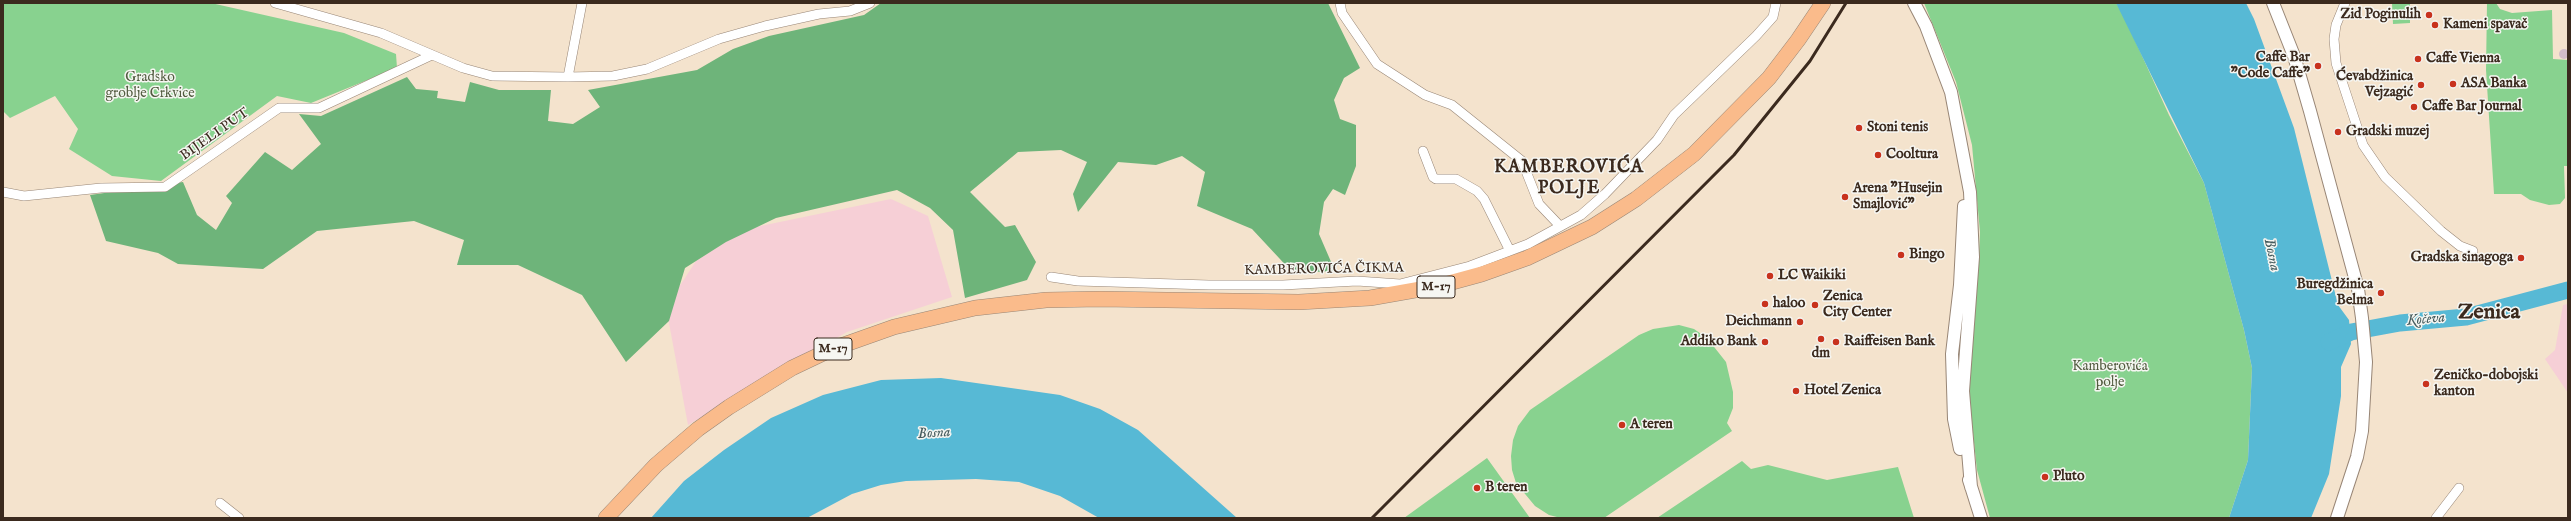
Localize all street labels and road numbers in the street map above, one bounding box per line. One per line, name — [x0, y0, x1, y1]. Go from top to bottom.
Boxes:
street label: BIJELI PUT — [177, 105, 253, 165]
street label: KAMBEROVIĆA ČIKMA — [1244, 260, 1404, 280]
road number: M-17 — [1417, 276, 1455, 298]
road number: M-17 — [814, 338, 852, 360]

